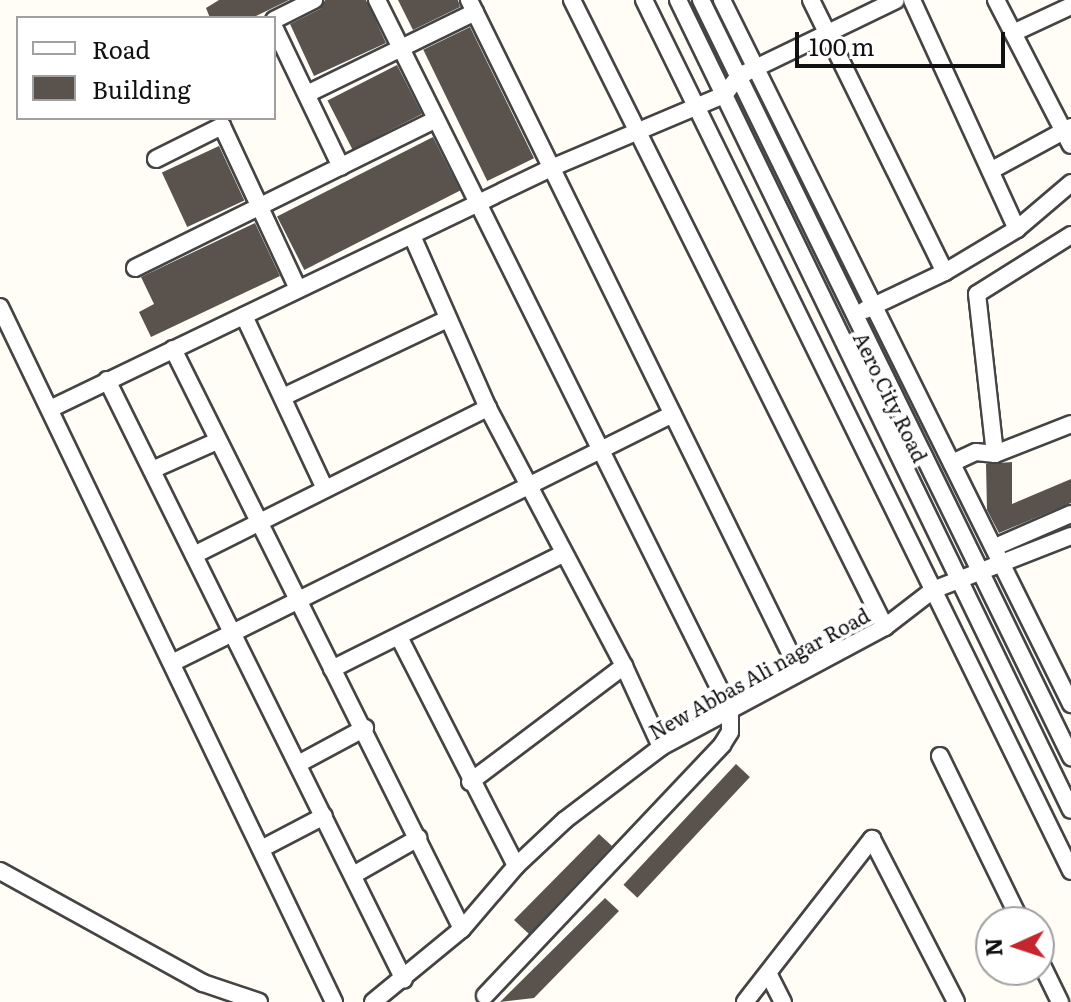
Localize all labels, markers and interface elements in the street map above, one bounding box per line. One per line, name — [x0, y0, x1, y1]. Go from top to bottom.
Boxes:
legend — [16, 16, 276, 120]
scale bar — [799, 16, 1009, 66]
text: 100 m — [809, 28, 875, 63]
text: Road — [92, 31, 150, 66]
text: Building — [92, 71, 191, 106]
street label: Aero City Road — [849, 328, 933, 466]
street label: New Abbas Ali nagar Road — [645, 602, 873, 744]
north arrow — [975, 906, 1055, 986]
text: N — [976, 937, 1009, 957]

